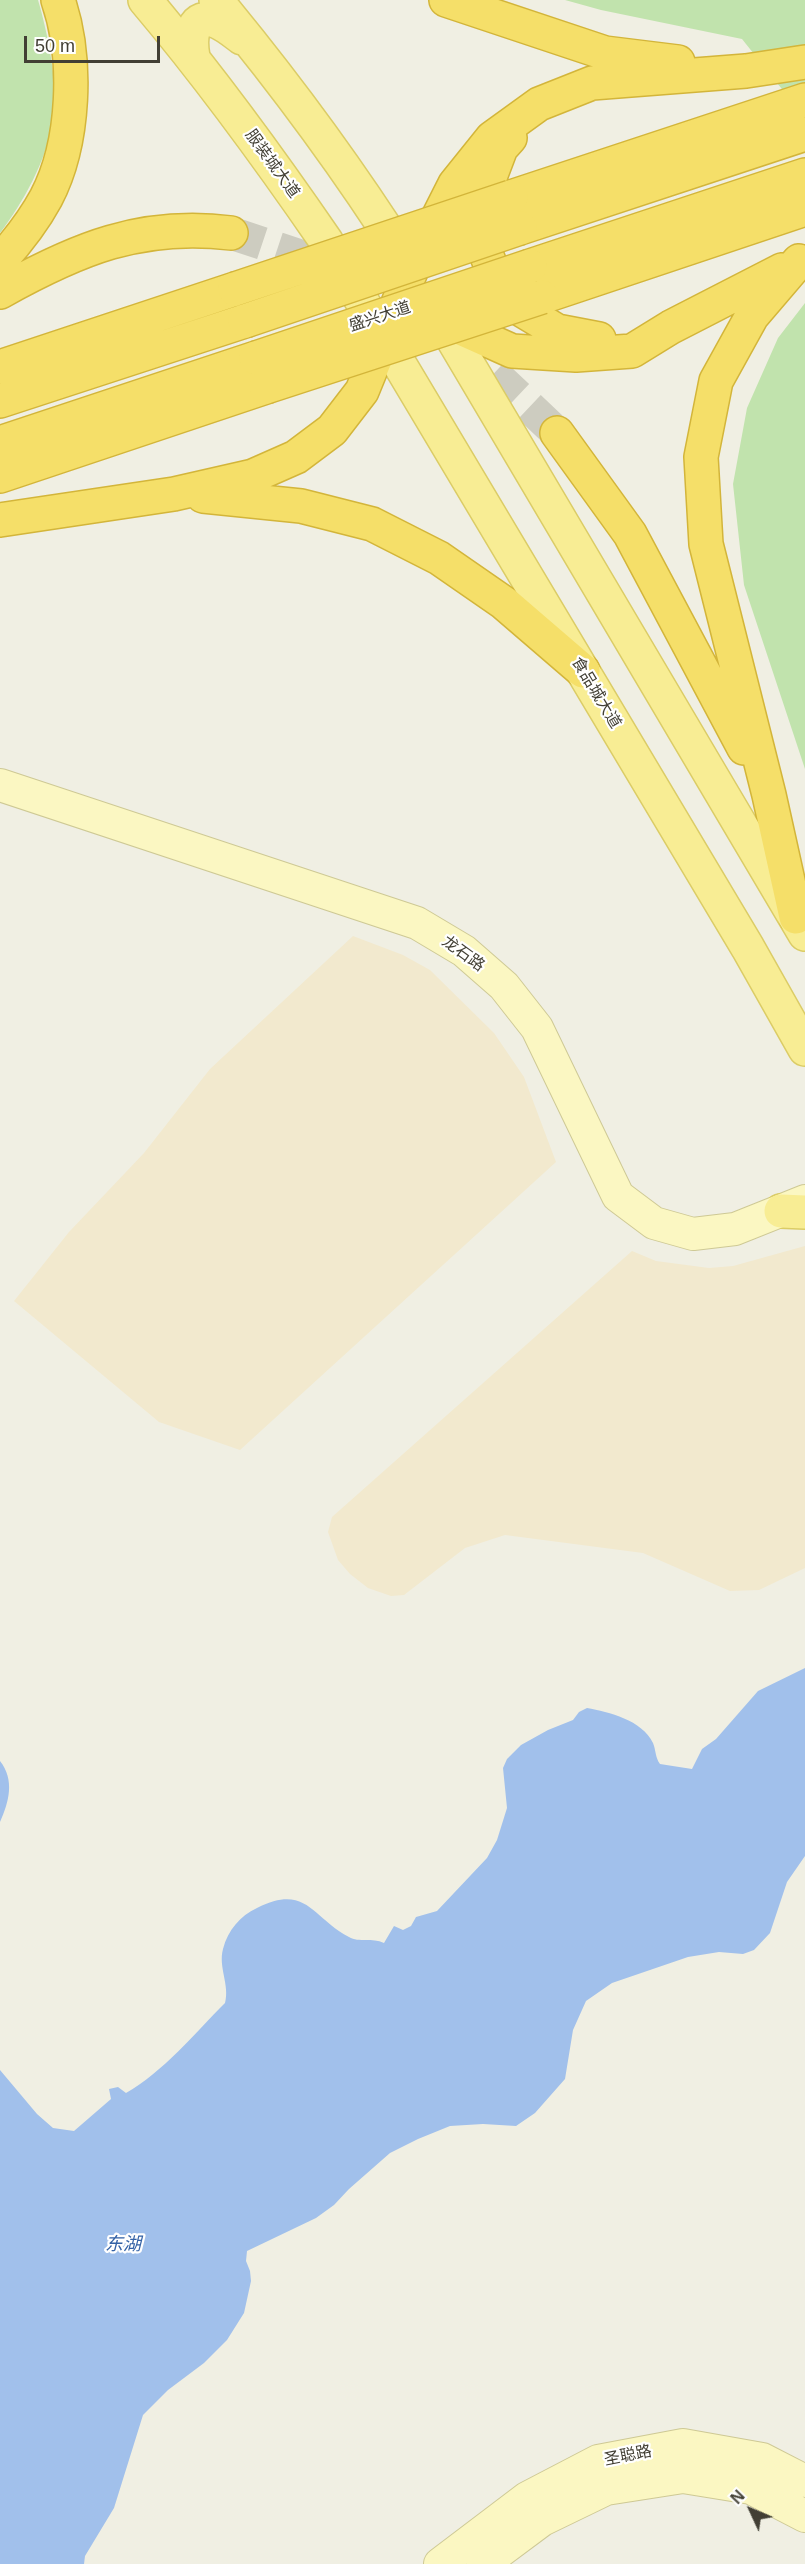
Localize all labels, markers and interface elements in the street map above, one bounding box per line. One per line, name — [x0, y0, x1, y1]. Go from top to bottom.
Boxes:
scale bar — [27, 24, 164, 62]
text: 50 m — [35, 36, 75, 56]
street label: 服装城大道 — [241, 126, 303, 202]
street label: 盛兴大道 — [347, 298, 413, 336]
street label: 食品城大道 — [567, 654, 625, 732]
street label: 龙石路 — [438, 932, 488, 976]
water label: 东湖 — [105, 2234, 141, 2256]
street label: 圣聪路 — [603, 2442, 653, 2470]
north arrow — [721, 2480, 781, 2540]
text: N — [728, 2487, 748, 2507]

